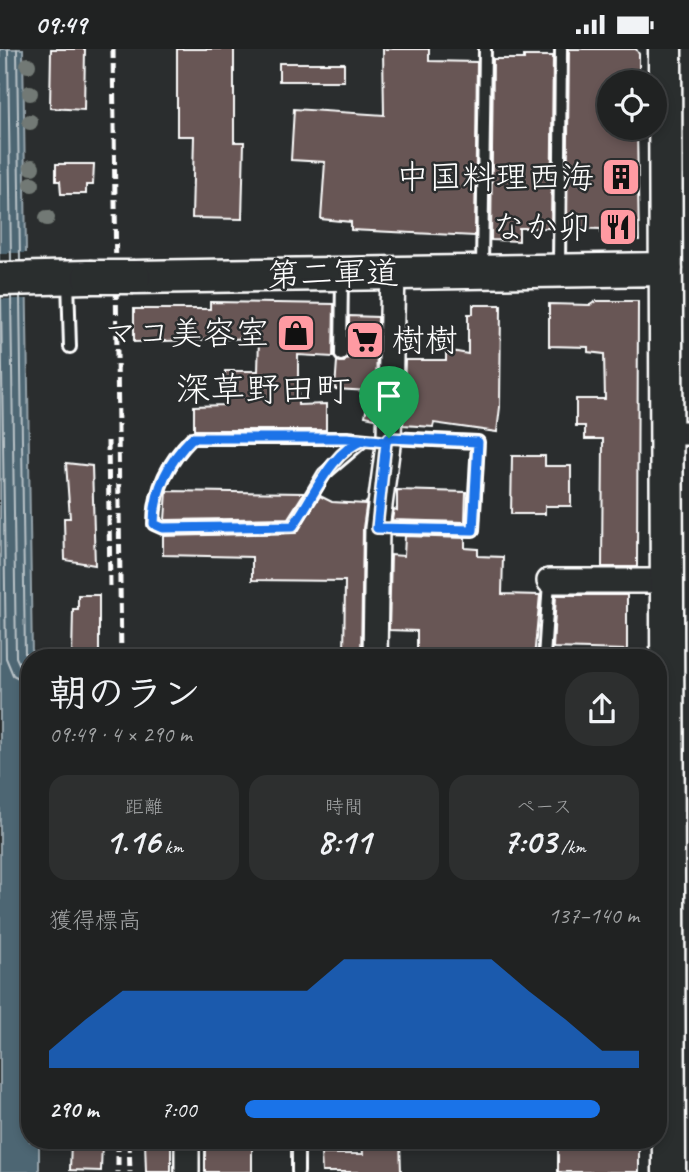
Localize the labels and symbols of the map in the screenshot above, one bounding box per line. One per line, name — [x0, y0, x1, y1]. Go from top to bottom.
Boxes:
place label: 中国料理西海 — [396, 156, 594, 198]
building icon: 中国料理西海 — [600, 156, 642, 198]
place label: なか卯 — [492, 206, 591, 248]
restaurant icon: なか卯 — [597, 206, 639, 248]
street label: 第二軍道 — [267, 252, 399, 296]
place label: マコ美容室 — [104, 312, 269, 354]
shop icon: マコ美容室 — [275, 312, 317, 354]
supermarket icon: 樹樹 — [344, 319, 386, 361]
place label: 樹樹 — [392, 319, 458, 361]
pin — [359, 366, 419, 438]
district label: 深草野田町 — [175, 367, 351, 412]

